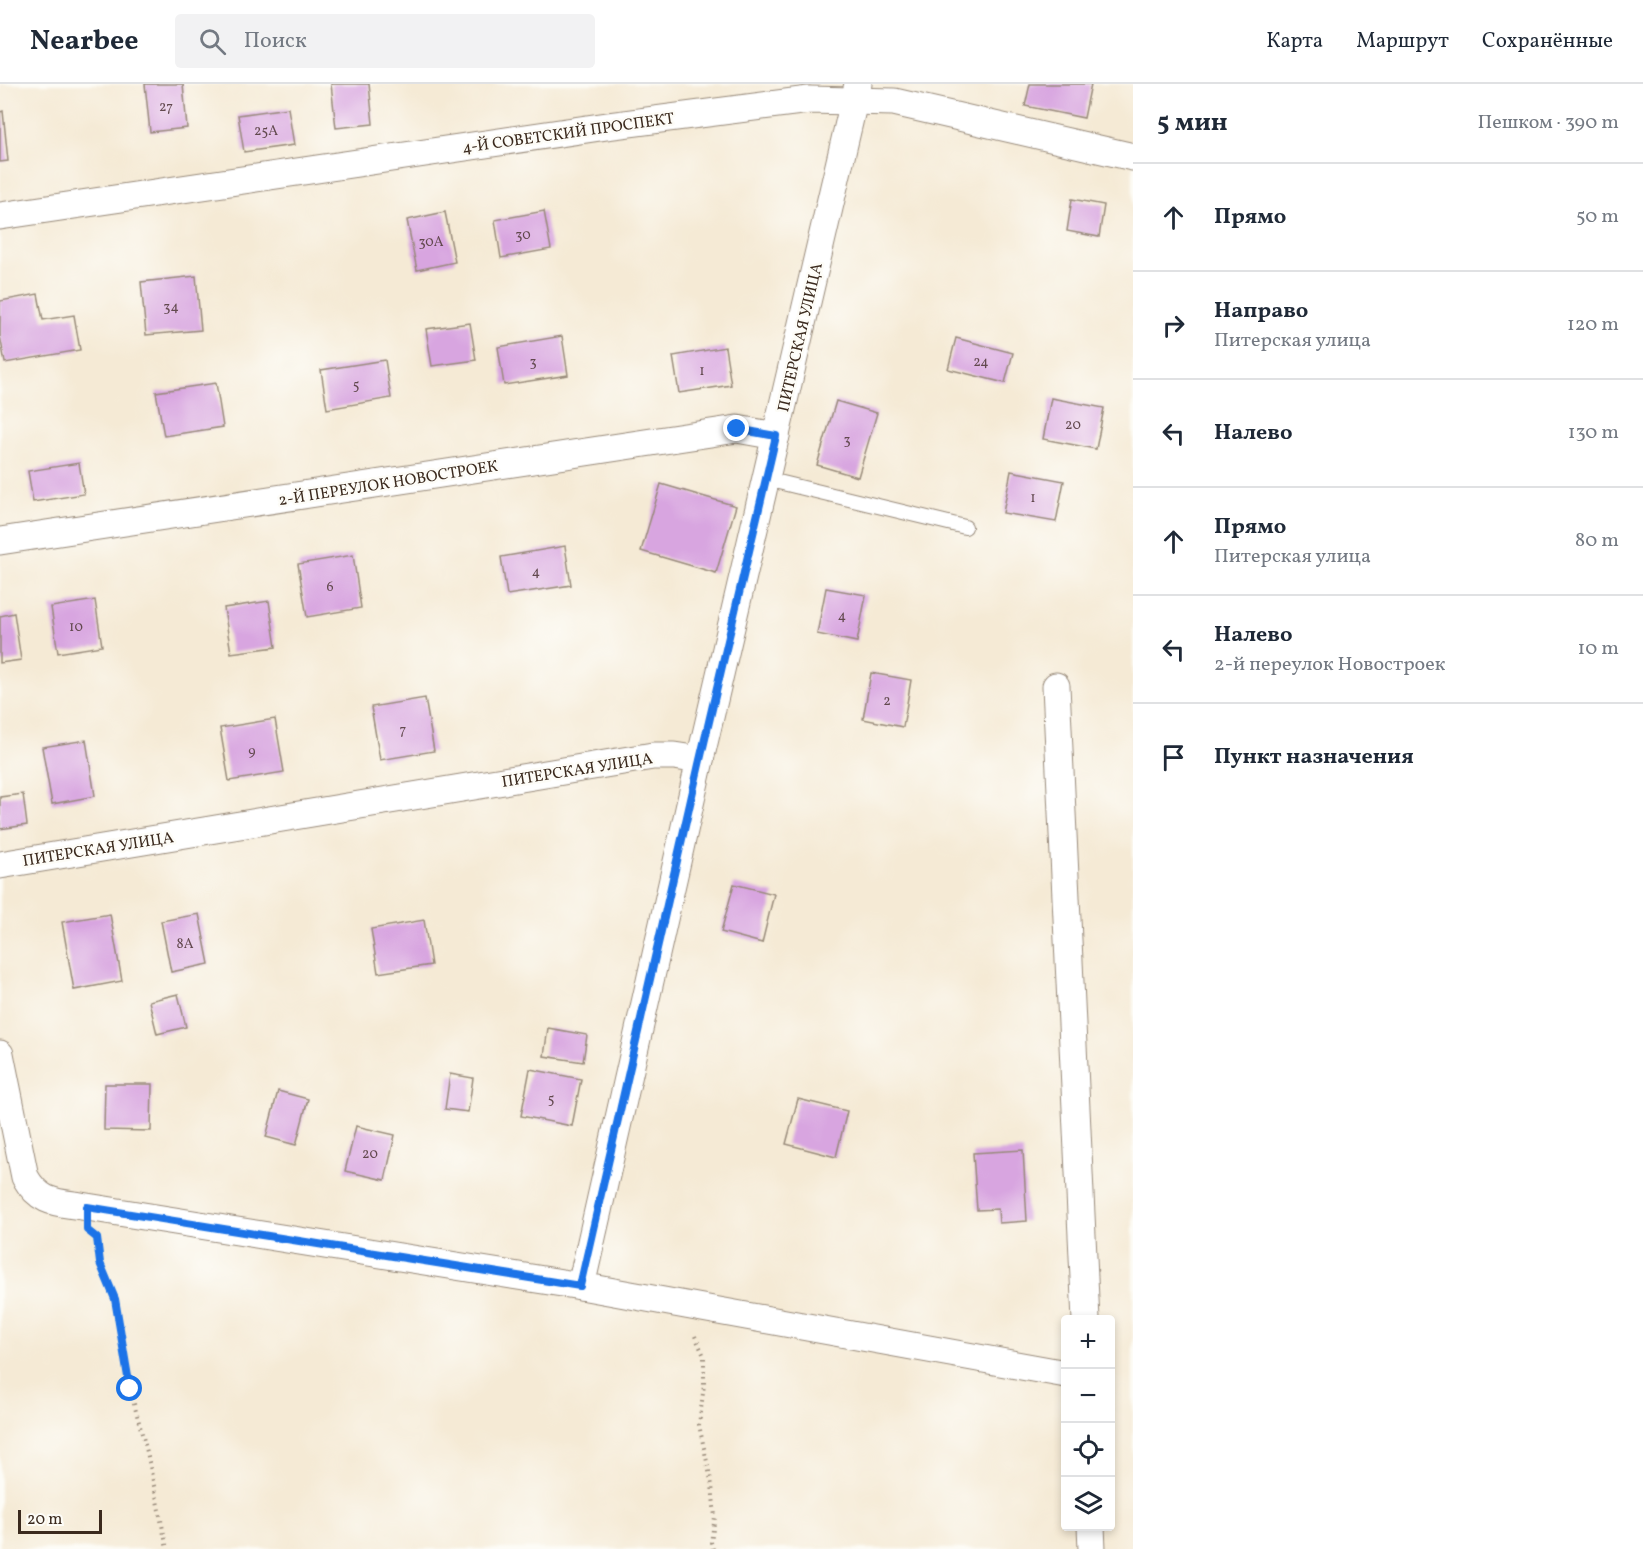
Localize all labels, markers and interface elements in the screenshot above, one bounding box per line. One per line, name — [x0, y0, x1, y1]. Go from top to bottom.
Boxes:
search box — [175, 14, 595, 68]
text: Nearbee — [30, 22, 139, 61]
icon: search — [196, 25, 229, 58]
text: Поиск — [244, 26, 307, 57]
text: Карта — [1266, 27, 1323, 56]
text: Маршрут — [1356, 27, 1449, 56]
text: Сохранённые — [1482, 27, 1613, 56]
house number: 27 — [159, 98, 173, 117]
text: 5 мин — [1157, 105, 1228, 141]
street label: 4-Й СОВЕТСКИЙ ПРОСПЕКТ — [461, 108, 676, 160]
text: Пешком · 390 m — [1477, 109, 1619, 137]
house number: 25А — [254, 122, 278, 141]
icon: ahead — [1157, 201, 1190, 234]
text: Прямо — [1214, 202, 1286, 233]
text: 50 m — [1576, 203, 1619, 231]
house number: 30 — [515, 226, 531, 245]
house number: 30А — [418, 233, 444, 252]
street label: ПИТЕРСКАЯ УЛИЦА — [773, 261, 829, 414]
text: Направо — [1214, 296, 1308, 327]
house number: 34 — [163, 298, 179, 317]
icon: right — [1157, 309, 1190, 342]
text: 120 m — [1567, 311, 1619, 339]
text: Питерская улица — [1214, 327, 1371, 355]
house number: 3 — [529, 353, 537, 372]
house number: 24 — [973, 353, 989, 372]
house number: 1 — [699, 362, 705, 381]
house number: 5 — [353, 376, 359, 395]
route end — [723, 415, 749, 441]
house number: 20 — [1065, 416, 1081, 435]
icon: left — [1157, 417, 1190, 450]
text: Налево — [1214, 418, 1293, 449]
text: 130 m — [1568, 419, 1619, 447]
house number: 3 — [843, 431, 851, 450]
street label: 2-Й ПЕРЕУЛОК НОВОСТРОЕК — [277, 456, 500, 512]
house number: 1 — [1030, 489, 1036, 508]
text: Прямо — [1214, 512, 1286, 543]
icon: ahead — [1157, 525, 1190, 558]
text: 80 m — [1575, 527, 1619, 555]
text: Питерская улица — [1214, 543, 1371, 571]
house number: 4 — [532, 563, 540, 582]
house number: 6 — [326, 578, 334, 597]
house number: 4 — [838, 607, 846, 626]
house number: 10 — [69, 618, 83, 637]
text: Налево — [1214, 620, 1293, 651]
icon: left — [1157, 633, 1190, 666]
text: 10 m — [1578, 635, 1619, 663]
text: 2-й переулок Новостроек — [1214, 651, 1445, 679]
house number: 2 — [883, 692, 891, 711]
house number: 7 — [400, 721, 407, 740]
icon: arrive — [1157, 741, 1190, 774]
house number: 9 — [248, 742, 256, 761]
text: Пункт назначения — [1214, 742, 1414, 773]
street label: ПИТЕРСКАЯ УЛИЦА — [500, 748, 654, 794]
street label: ПИТЕРСКАЯ УЛИЦА — [21, 827, 175, 873]
house number: 8А — [177, 935, 194, 954]
house number: 5 — [548, 1090, 554, 1109]
house number: 20 — [362, 1145, 378, 1164]
map controls — [1061, 1315, 1115, 1531]
button: + — [1061, 1315, 1115, 1369]
button: − — [1061, 1369, 1115, 1423]
route start — [116, 1375, 142, 1401]
button: locate — [1061, 1423, 1115, 1477]
button: layers — [1061, 1477, 1115, 1531]
scale bar — [18, 1507, 102, 1534]
text: 20 m — [27, 1509, 62, 1531]

